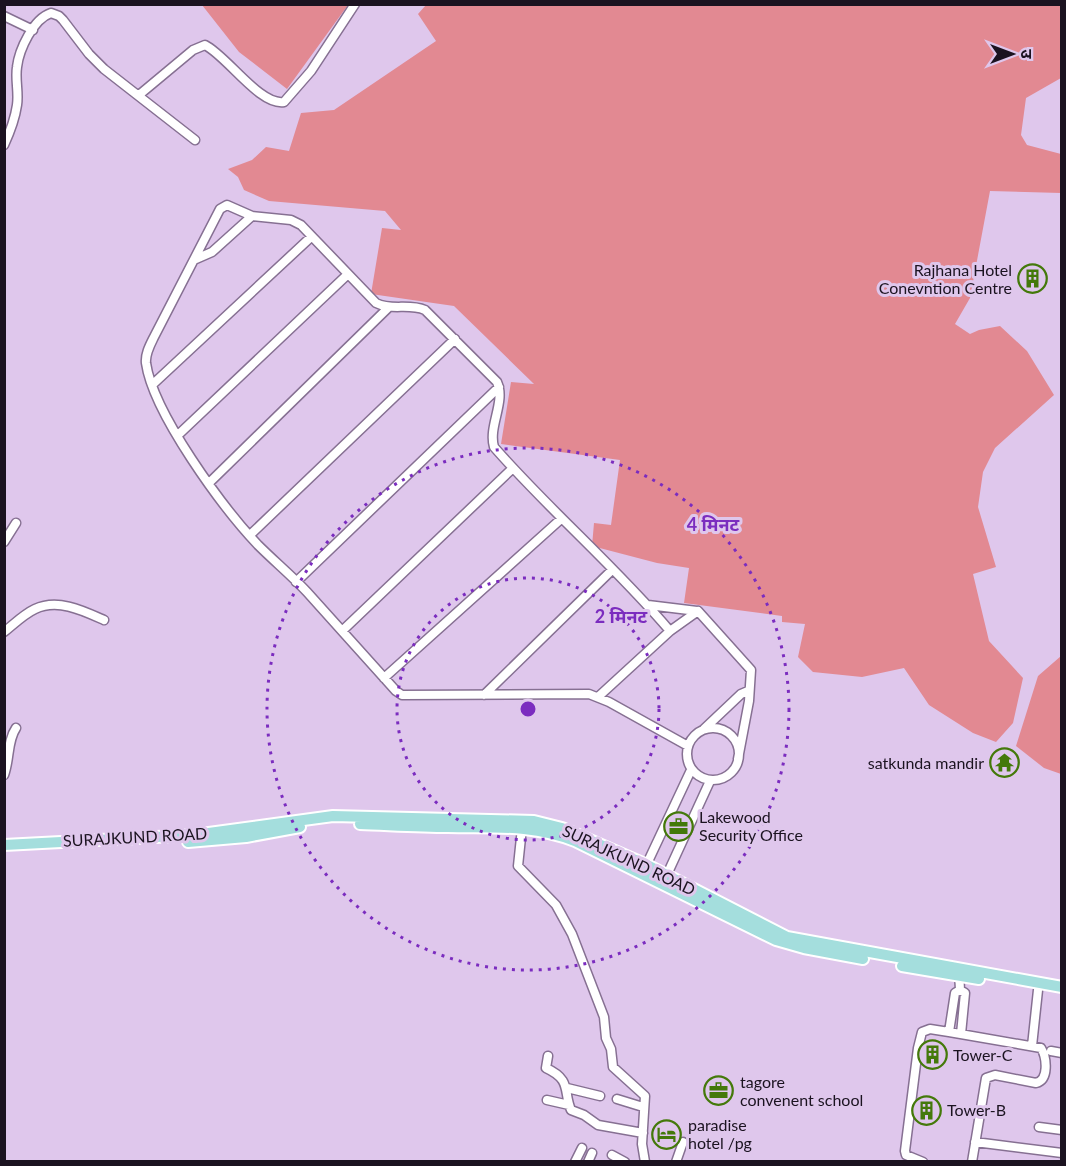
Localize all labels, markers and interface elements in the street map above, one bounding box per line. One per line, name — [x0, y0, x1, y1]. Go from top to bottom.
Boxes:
north arrow — [982, 24, 1042, 84]
text: उ — [1018, 49, 1037, 59]
place label: Rajhana Hotel Conevntion Centre — [879, 260, 1012, 297]
building icon: Rajhana Hotel Conevntion Centre — [1017, 263, 1049, 295]
text: 4 मिनट — [687, 513, 740, 535]
text: 2 मिनट — [595, 605, 648, 627]
centre of rings — [518, 699, 538, 719]
temple icon: satkunda mandir — [989, 747, 1021, 779]
place label: satkunda mandir — [868, 753, 984, 772]
place label: Lakewood Security Office — [699, 807, 803, 844]
office icon: Lakewood Security Office — [662, 810, 694, 842]
street label: SURAJKUND ROAD — [560, 820, 699, 899]
street label: SURAJKUND ROAD — [62, 823, 208, 850]
building icon: Tower-C — [916, 1039, 948, 1071]
place label: Tower-C — [953, 1045, 1013, 1064]
place label: tagore convenent school — [740, 1072, 863, 1109]
office icon: tagore convenent school — [703, 1075, 735, 1107]
building icon: Tower-B — [910, 1094, 942, 1126]
place label: Tower-B — [947, 1100, 1006, 1119]
place label: paradise hotel /pg — [688, 1115, 752, 1152]
hotel icon: paradise hotel /pg — [651, 1118, 683, 1150]

